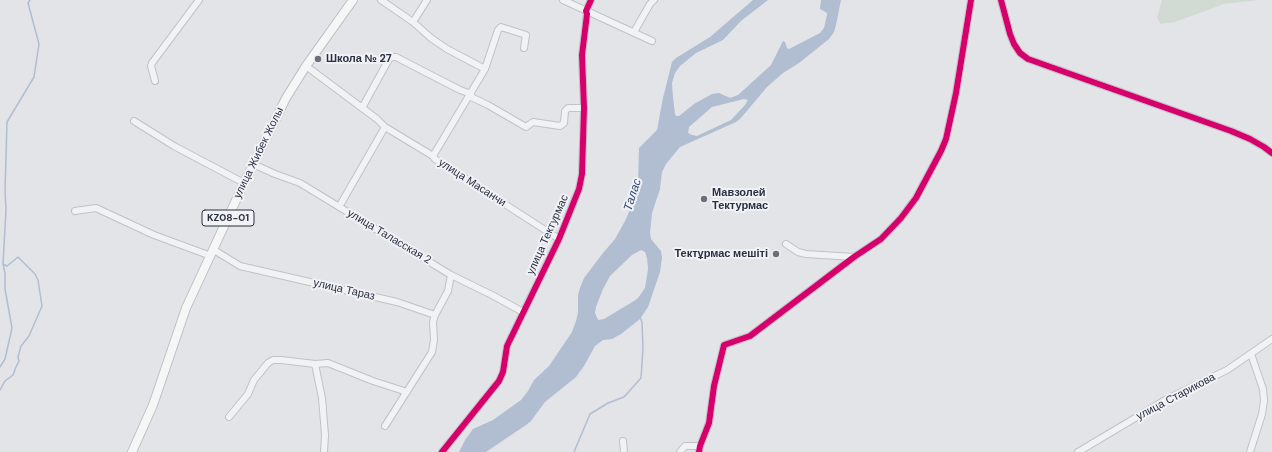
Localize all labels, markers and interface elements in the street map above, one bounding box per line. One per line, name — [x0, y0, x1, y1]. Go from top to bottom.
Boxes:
place label: Школа № 27 — [326, 52, 392, 66]
marker: Школа № 27 — [313, 54, 323, 64]
street label: улица Жибек Жолы — [231, 105, 287, 201]
street label: улица Масанчи — [436, 156, 508, 210]
water label: Талас — [621, 177, 645, 213]
place label: Мавзолей Тектурмас — [712, 186, 768, 212]
street label: улица Тектурмас — [524, 193, 572, 277]
marker: Мавзолей Тектурмас — [699, 194, 709, 204]
street label: улица Таласская 2 — [345, 207, 433, 267]
road number: KZ08-01 — [202, 210, 254, 226]
place label: Тектұрмас мешіті — [674, 247, 768, 261]
marker: Тектұрмас мешіті — [771, 249, 781, 259]
street label: улица Тараз — [312, 277, 376, 303]
street label: улица Старикова — [1134, 371, 1218, 423]

